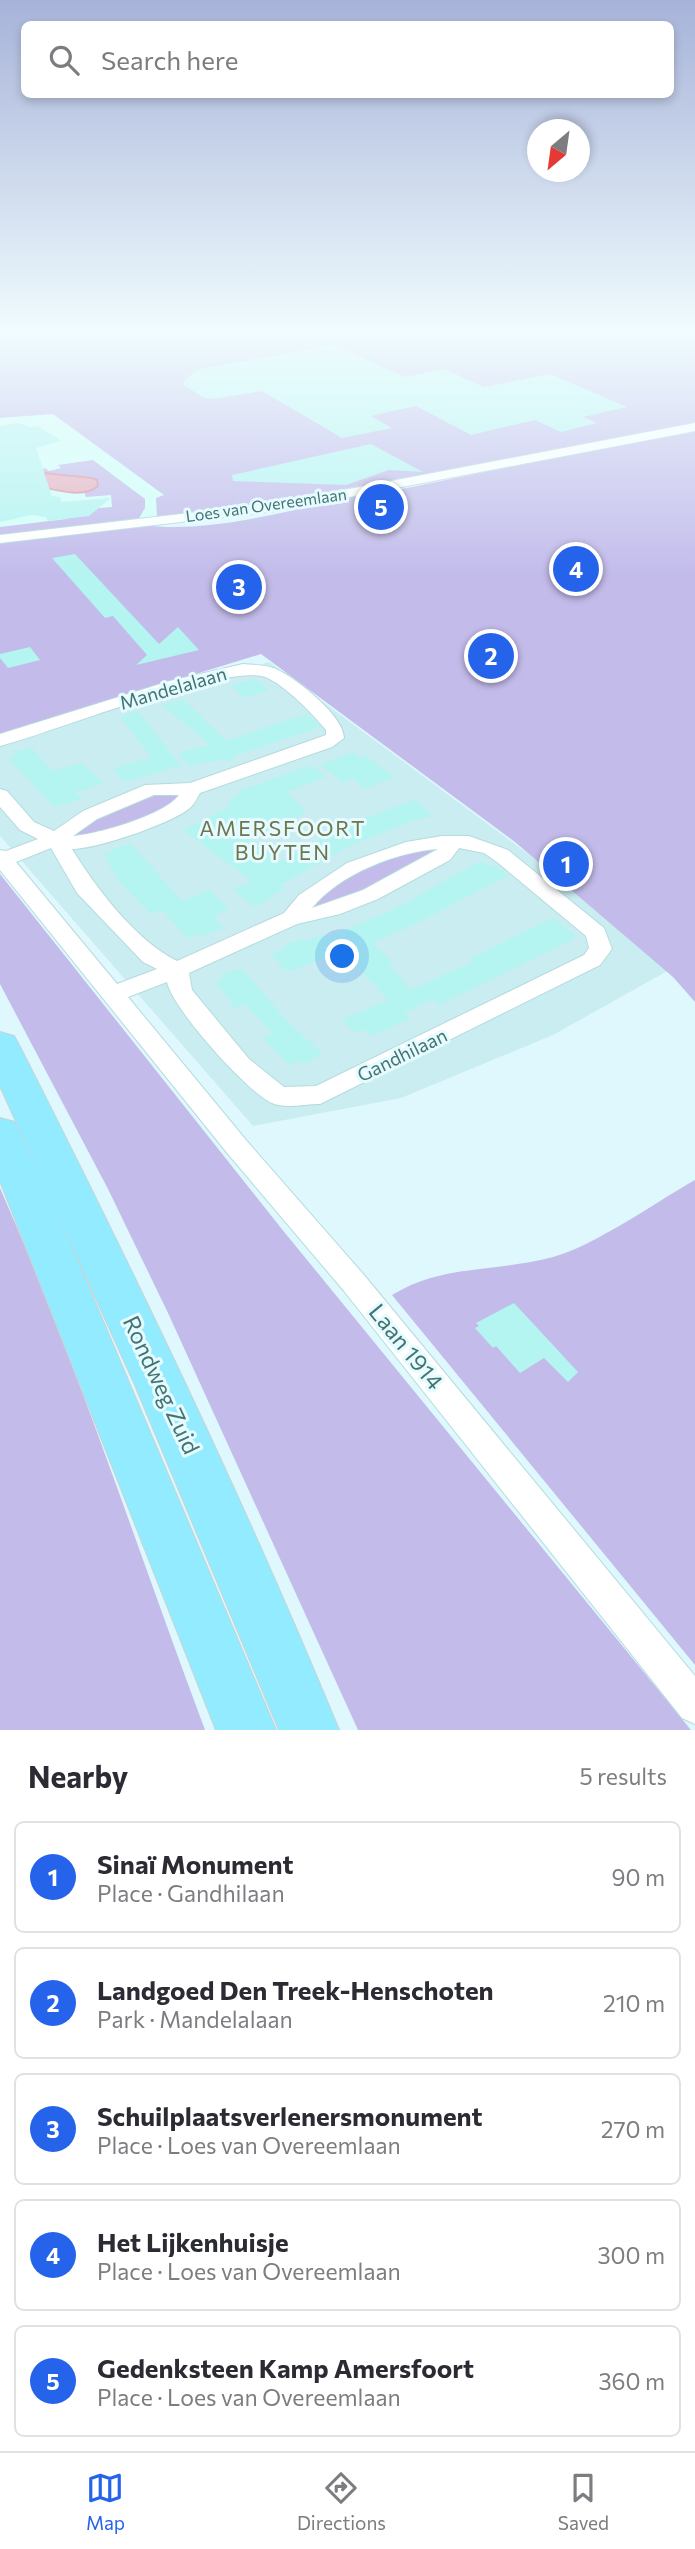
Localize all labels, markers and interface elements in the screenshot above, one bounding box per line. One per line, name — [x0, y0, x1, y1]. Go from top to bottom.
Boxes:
search box — [21, 21, 674, 98]
icon: search — [45, 41, 83, 79]
text: Search here — [101, 44, 239, 75]
north arrow — [527, 119, 590, 182]
pin: 5 — [358, 481, 404, 533]
street label: Loes van Overeemlaan — [184, 484, 348, 525]
pin: 4 — [553, 543, 599, 595]
pin: 3 — [216, 561, 262, 613]
pin: 2 — [468, 630, 514, 682]
street label: Mandelalaan — [117, 661, 229, 714]
district label: AMERSFOORT BUYTEN — [200, 815, 366, 864]
pin: 1 — [543, 838, 589, 890]
your location — [325, 939, 359, 973]
street label: Gandhilaan — [353, 1023, 450, 1086]
street label: Laan 1914 — [364, 1298, 450, 1395]
street label: Rondweg Zuid — [118, 1311, 206, 1458]
text: Nearby — [28, 1757, 128, 1794]
text: 5 results — [579, 1762, 667, 1790]
text: Sinaï Monument — [97, 1848, 294, 1879]
text: 1 — [48, 1863, 58, 1891]
text: 90 m — [612, 1863, 665, 1891]
text: Place · Gandhilaan — [97, 1879, 285, 1907]
text: Landgoed Den Treek-Henschoten — [97, 1974, 494, 2005]
text: 2 — [46, 1989, 60, 2017]
text: 210 m — [603, 1989, 665, 2017]
text: Park · Mandelalaan — [97, 2005, 293, 2033]
text: Schuilplaatsverlenersmonument — [97, 2100, 483, 2131]
text: 3 — [46, 2115, 60, 2143]
text: 270 m — [601, 2115, 665, 2143]
text: Place · Loes van Overeemlaan — [97, 2131, 401, 2159]
text: Het Lijkenhuisje — [97, 2226, 289, 2257]
text: 4 — [46, 2241, 60, 2269]
text: 300 m — [597, 2241, 665, 2269]
text: Place · Loes van Overeemlaan — [97, 2257, 401, 2285]
text: Gedenksteen Kamp Amersfoort — [97, 2352, 474, 2383]
text: 5 — [46, 2367, 60, 2395]
text: 360 m — [598, 2367, 665, 2395]
text: Place · Loes van Overeemlaan — [97, 2383, 401, 2411]
tab: Map — [86, 2469, 125, 2534]
tab: Directions — [297, 2469, 386, 2534]
tab: Saved — [558, 2469, 609, 2534]

